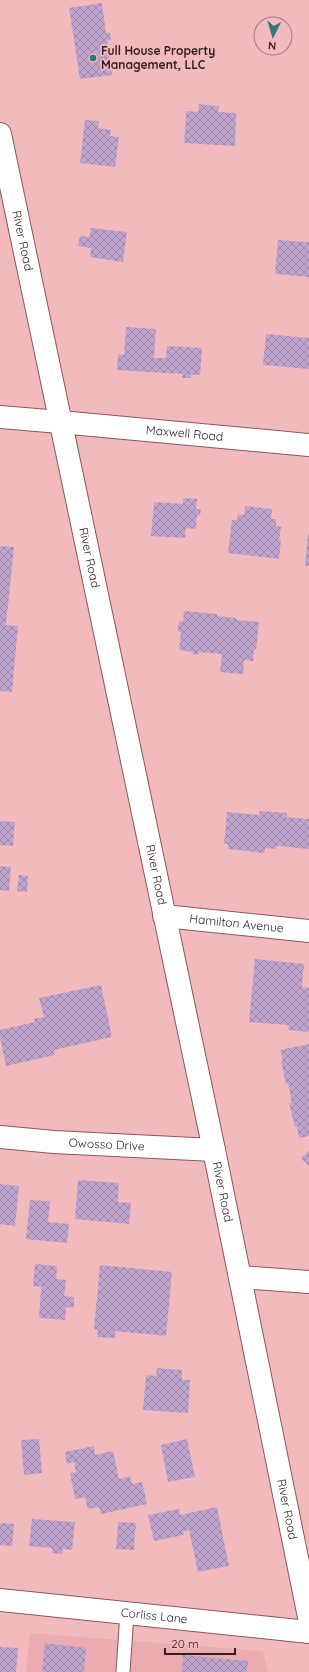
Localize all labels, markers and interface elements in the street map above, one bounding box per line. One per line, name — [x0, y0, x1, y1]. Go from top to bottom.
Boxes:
north arrow — [253, 16, 293, 56]
text: N — [267, 39, 277, 53]
place label: Full House Property Management, LLC — [101, 43, 215, 72]
marker: Full House Property Management, LLC — [88, 53, 98, 63]
street label: River Road — [9, 209, 37, 272]
street label: Maxwell Road — [145, 422, 224, 444]
street label: River Road — [76, 526, 103, 589]
street label: River Road — [143, 843, 170, 906]
street label: Hamilton Avenue — [189, 911, 285, 935]
street label: Owosso Drive — [68, 1135, 145, 1154]
street label: River Road — [210, 1160, 236, 1223]
street label: River Road — [274, 1478, 301, 1541]
street label: Corliss Lane — [120, 1605, 189, 1626]
scale bar — [165, 1630, 235, 1656]
text: 20 m — [171, 1636, 199, 1651]

